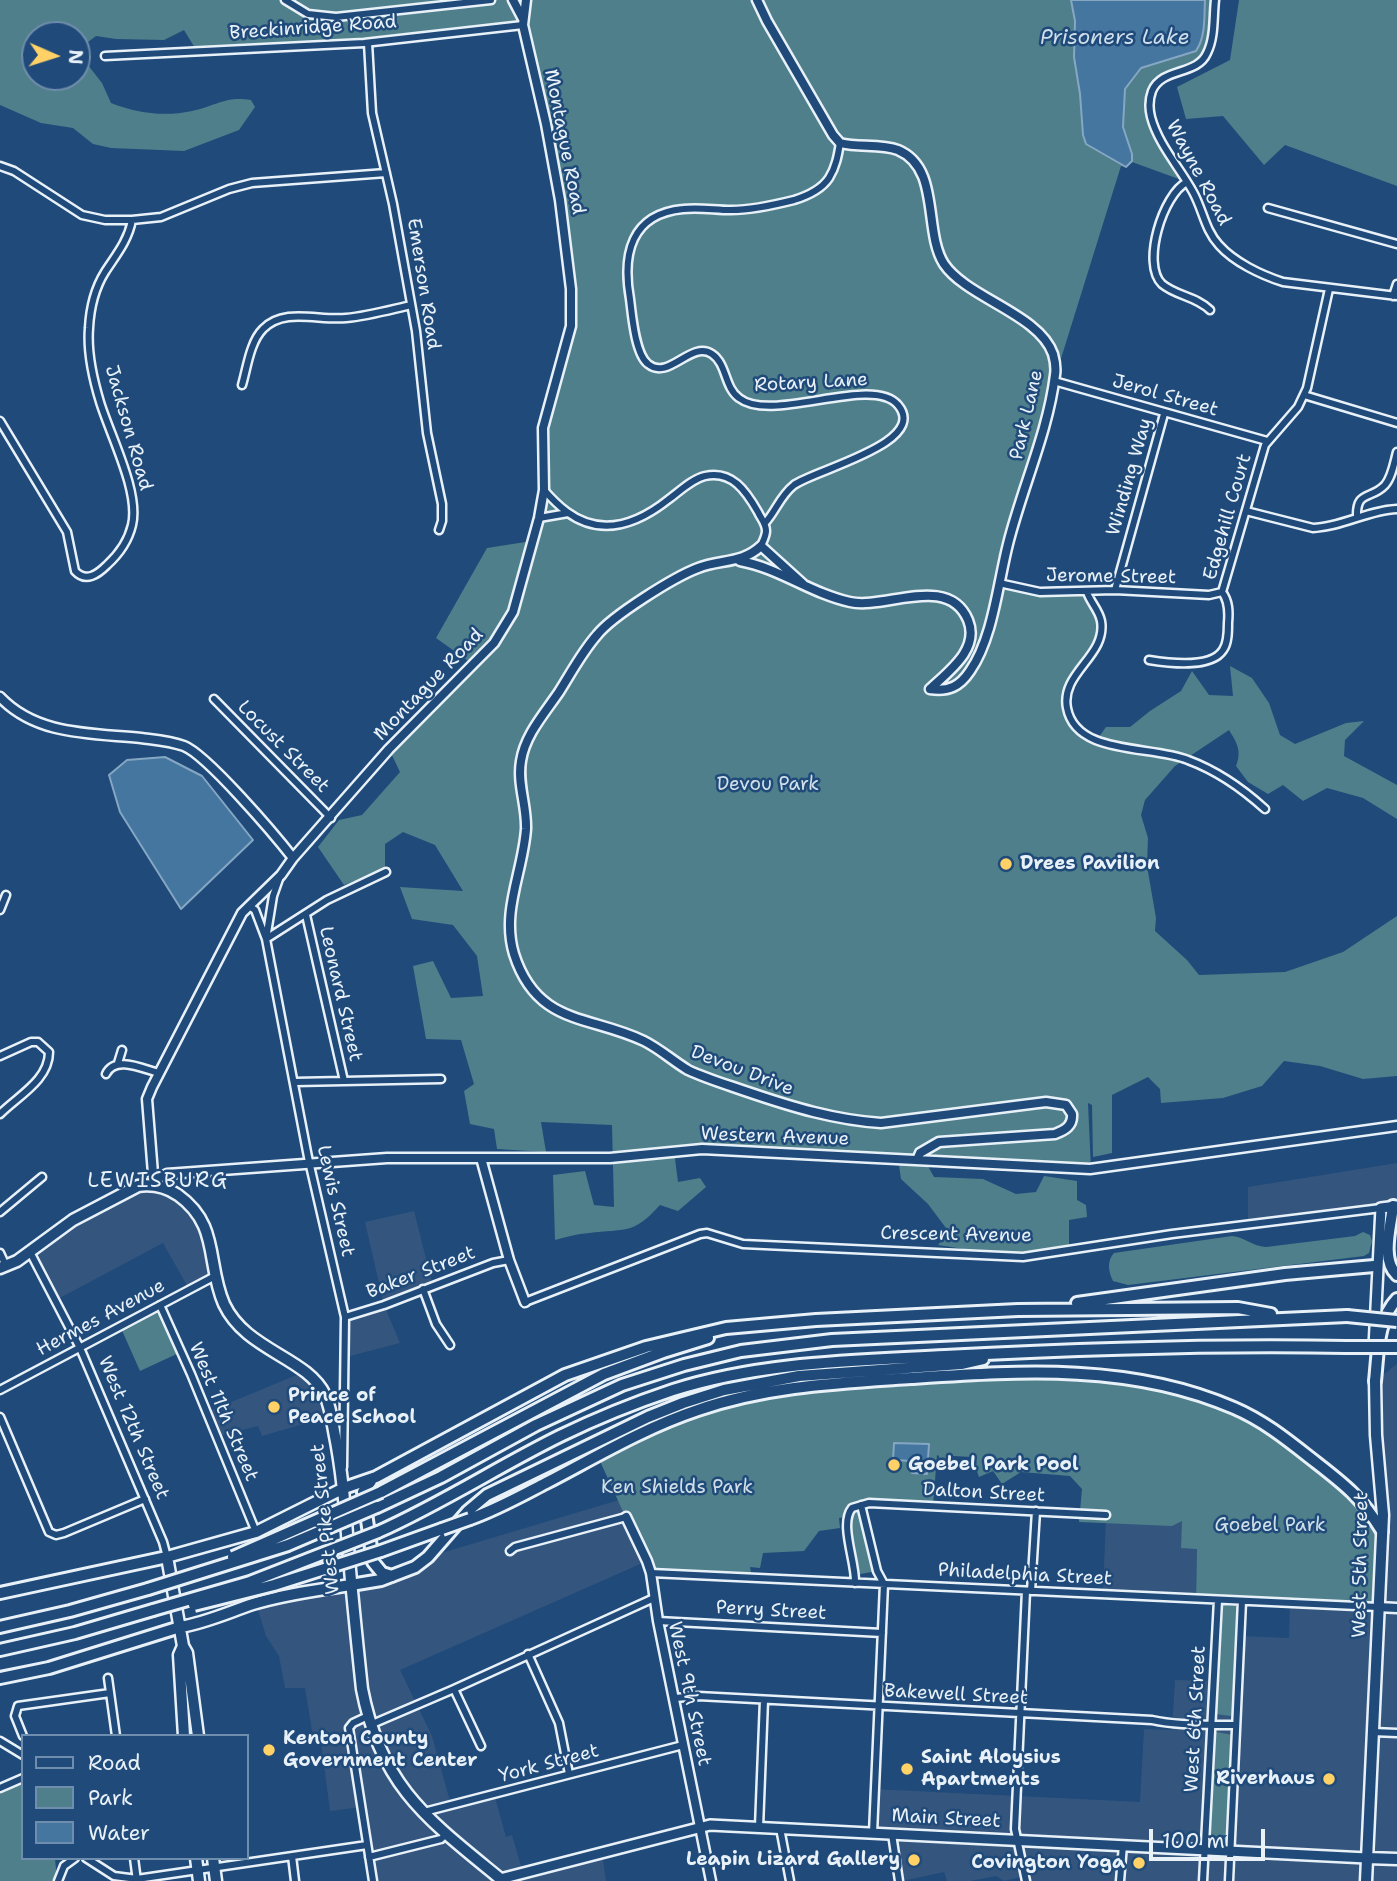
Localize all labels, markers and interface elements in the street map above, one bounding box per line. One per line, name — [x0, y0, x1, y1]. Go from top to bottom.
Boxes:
street label: Breckinridge Road — [229, 11, 397, 45]
north arrow — [21, 21, 91, 91]
water label: Prisoners Lake — [1040, 26, 1190, 52]
text: N — [63, 49, 88, 65]
street label: Montague Road — [539, 67, 589, 217]
street label: Wayne Road — [1161, 116, 1235, 230]
street label: Emerson Road — [401, 217, 445, 351]
street label: Jackson Road — [99, 363, 157, 493]
street label: Park Lane — [1006, 368, 1048, 462]
street label: Rotary Lane — [754, 369, 868, 397]
street label: Jerol Street — [1109, 370, 1221, 422]
street label: Winding Way — [1102, 415, 1158, 539]
street label: Edgehill Court — [1199, 451, 1257, 583]
street label: Jerome Street — [1046, 564, 1176, 590]
street label: Montague Road — [369, 624, 489, 746]
street label: Locust Street — [232, 696, 334, 798]
park label: Devou Park — [717, 774, 819, 796]
place label: Drees Pavilion — [1020, 853, 1160, 875]
marker: Drees Pavilion — [998, 856, 1014, 872]
street label: Leonard Street — [313, 924, 367, 1064]
street label: Devou Drive — [687, 1041, 797, 1101]
street label: Western Avenue — [700, 1123, 850, 1151]
street label: Lewis Street — [311, 1143, 359, 1259]
district label: LEWISBURG — [88, 1169, 228, 1195]
street label: Crescent Avenue — [880, 1222, 1032, 1248]
street label: Baker Street — [363, 1242, 479, 1304]
street label: Hermes Avenue — [33, 1275, 169, 1361]
street label: West 11th Street — [183, 1339, 263, 1485]
street label: West 12th Street — [92, 1353, 174, 1503]
place label: Prince of Peace School — [288, 1385, 416, 1429]
marker: Prince of Peace School — [266, 1399, 282, 1415]
street label: West Pike Street — [307, 1443, 345, 1595]
place label: Goebel Park Pool — [908, 1454, 1079, 1476]
marker: Goebel Park Pool — [886, 1457, 902, 1473]
park label: Ken Shields Park — [601, 1477, 753, 1499]
street label: Dalton Street — [922, 1478, 1046, 1508]
street label: West 5th Street — [1348, 1492, 1374, 1638]
park label: Goebel Park — [1214, 1515, 1326, 1537]
street label: Philadelphia Street — [937, 1559, 1113, 1591]
street label: Perry Street — [715, 1597, 827, 1625]
street label: West 9th Street — [663, 1620, 715, 1768]
street label: West 6th Street — [1181, 1645, 1211, 1793]
street label: Bakewell Street — [883, 1680, 1029, 1710]
place label: Kenton County Government Center — [283, 1728, 477, 1772]
legend — [21, 1734, 248, 1860]
street label: York Street — [497, 1740, 601, 1788]
marker: Kenton County Government Center — [261, 1742, 277, 1758]
place label: Saint Aloysius Apartments — [921, 1747, 1061, 1791]
text: Road — [88, 1749, 141, 1777]
marker: Saint Aloysius Apartments — [899, 1761, 915, 1777]
place label: Riverhaus — [1216, 1768, 1315, 1790]
marker: Riverhaus — [1321, 1771, 1337, 1787]
text: Park — [88, 1784, 133, 1812]
street label: Main Street — [891, 1805, 1001, 1833]
scale bar — [1152, 1814, 1268, 1858]
text: Water — [88, 1819, 150, 1847]
text: 100 m — [1162, 1827, 1225, 1855]
place label: Leapin Lizard Gallery — [686, 1849, 900, 1871]
marker: Leapin Lizard Gallery — [906, 1852, 922, 1868]
place label: Covington Yoga — [971, 1852, 1125, 1874]
marker: Covington Yoga — [1131, 1855, 1147, 1871]

